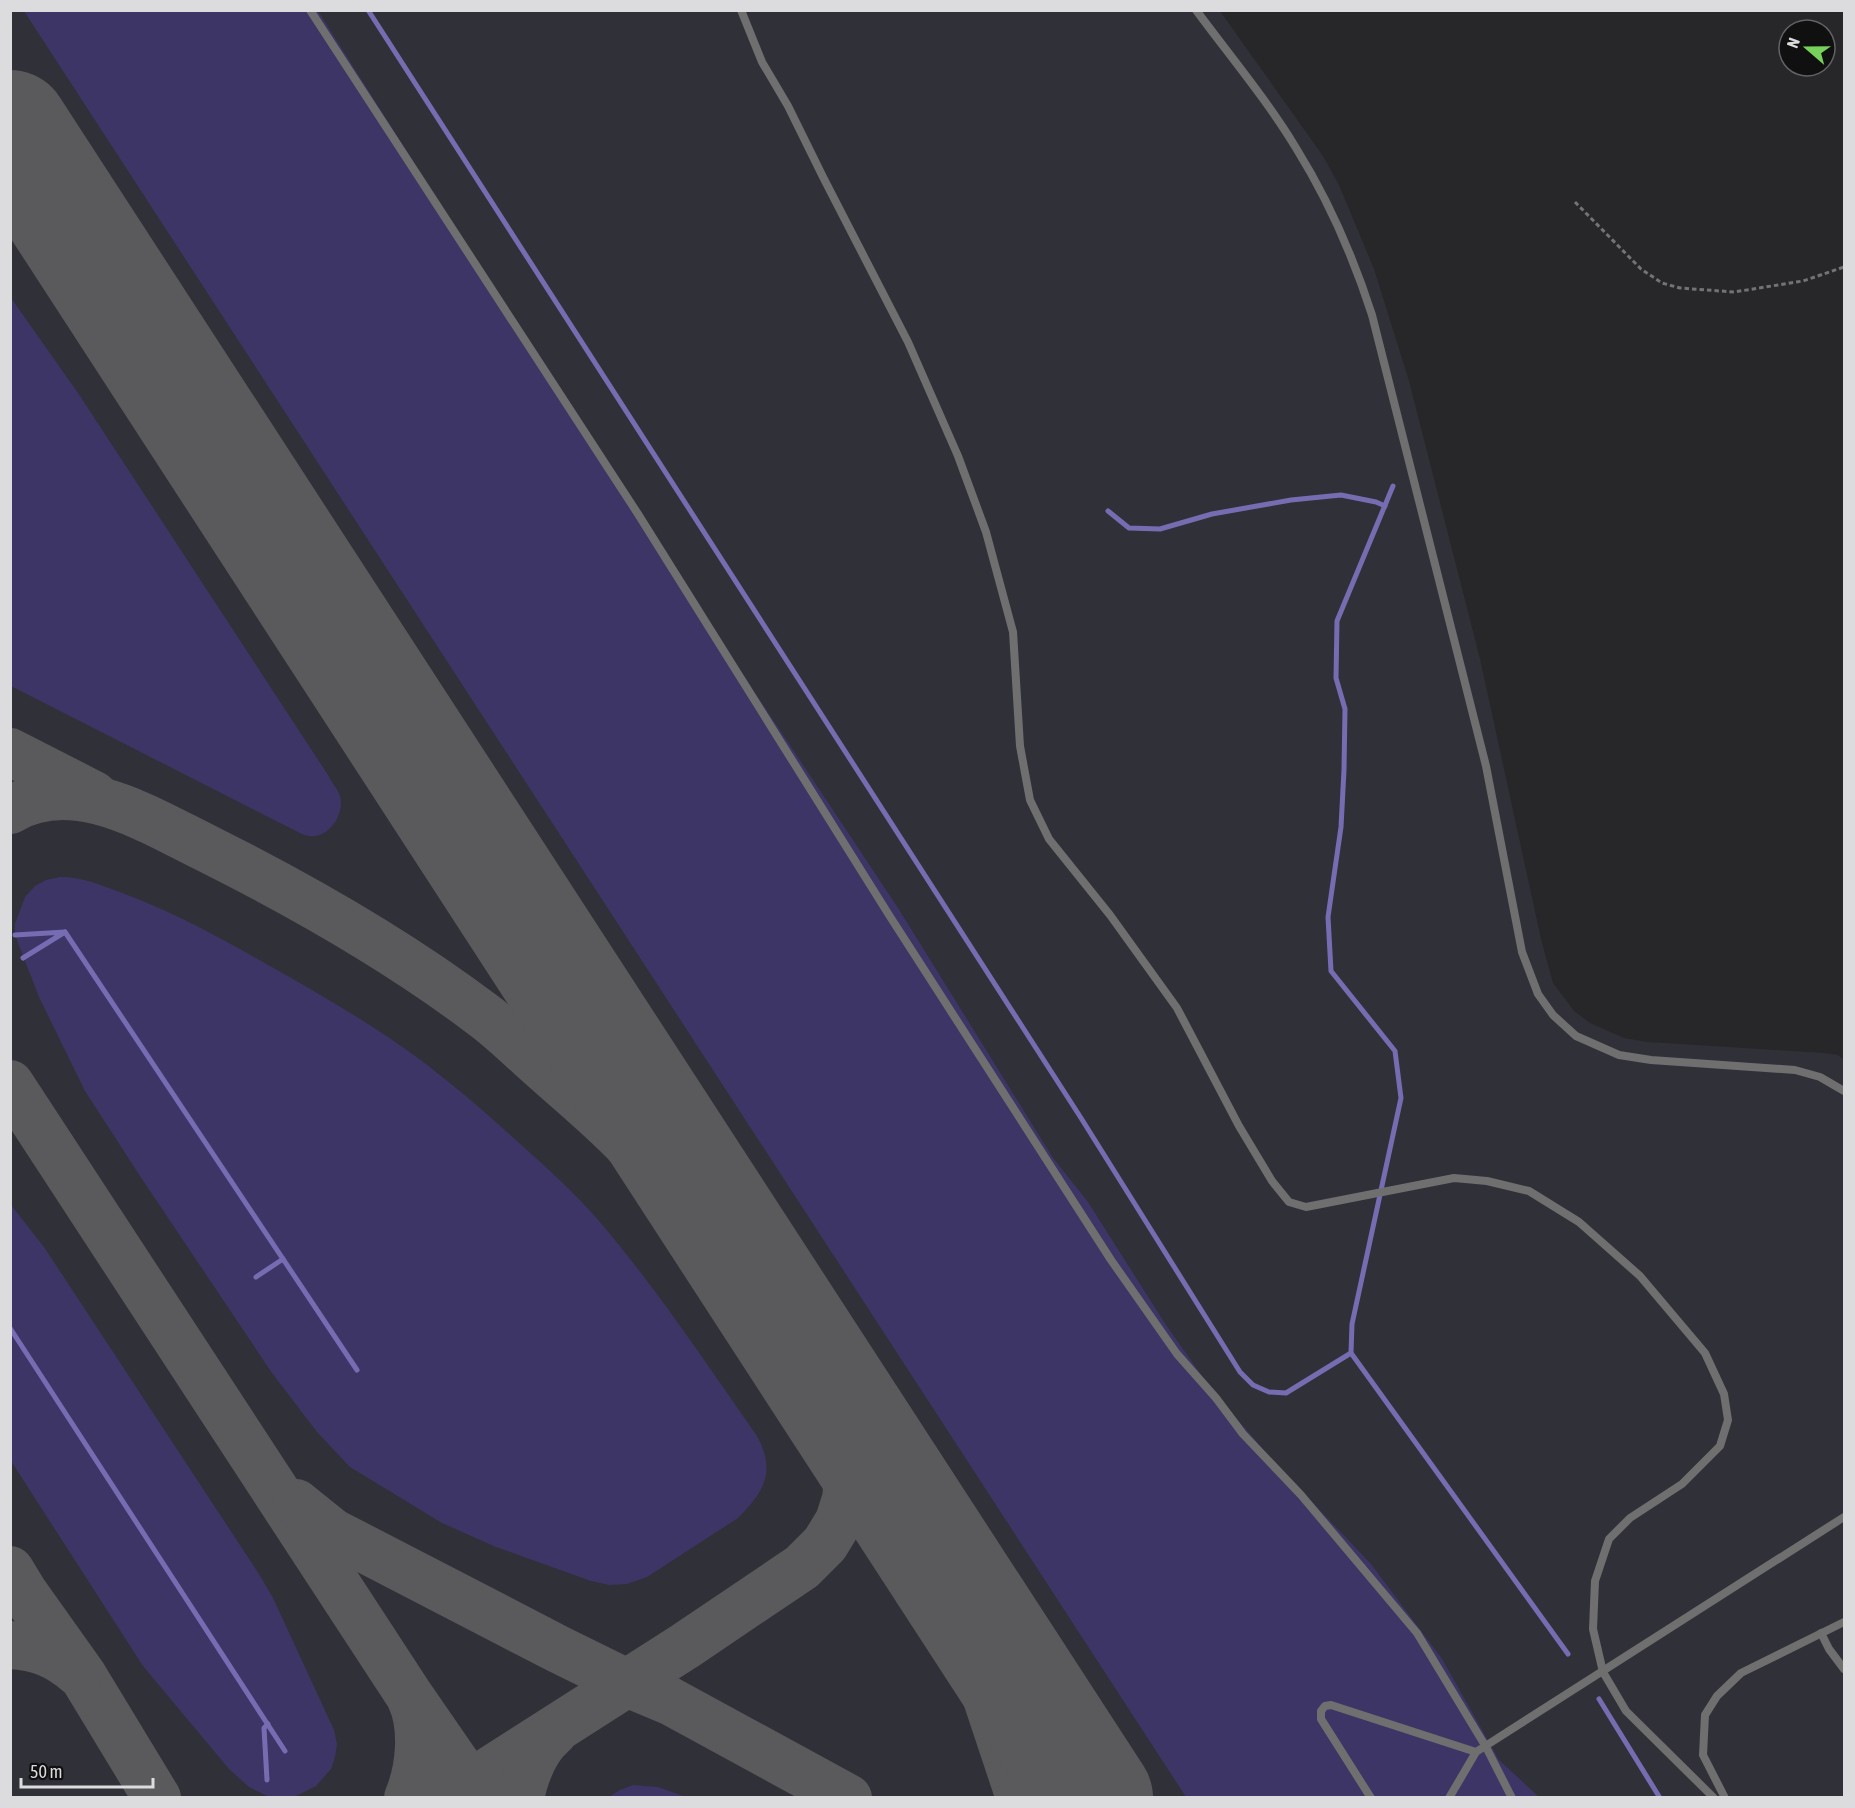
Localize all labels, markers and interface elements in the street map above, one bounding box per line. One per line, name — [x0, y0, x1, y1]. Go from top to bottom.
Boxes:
north arrow — [1777, 18, 1837, 78]
text: N — [1783, 35, 1803, 50]
scale bar — [21, 1751, 153, 1789]
text: 50 m — [30, 1761, 62, 1782]

